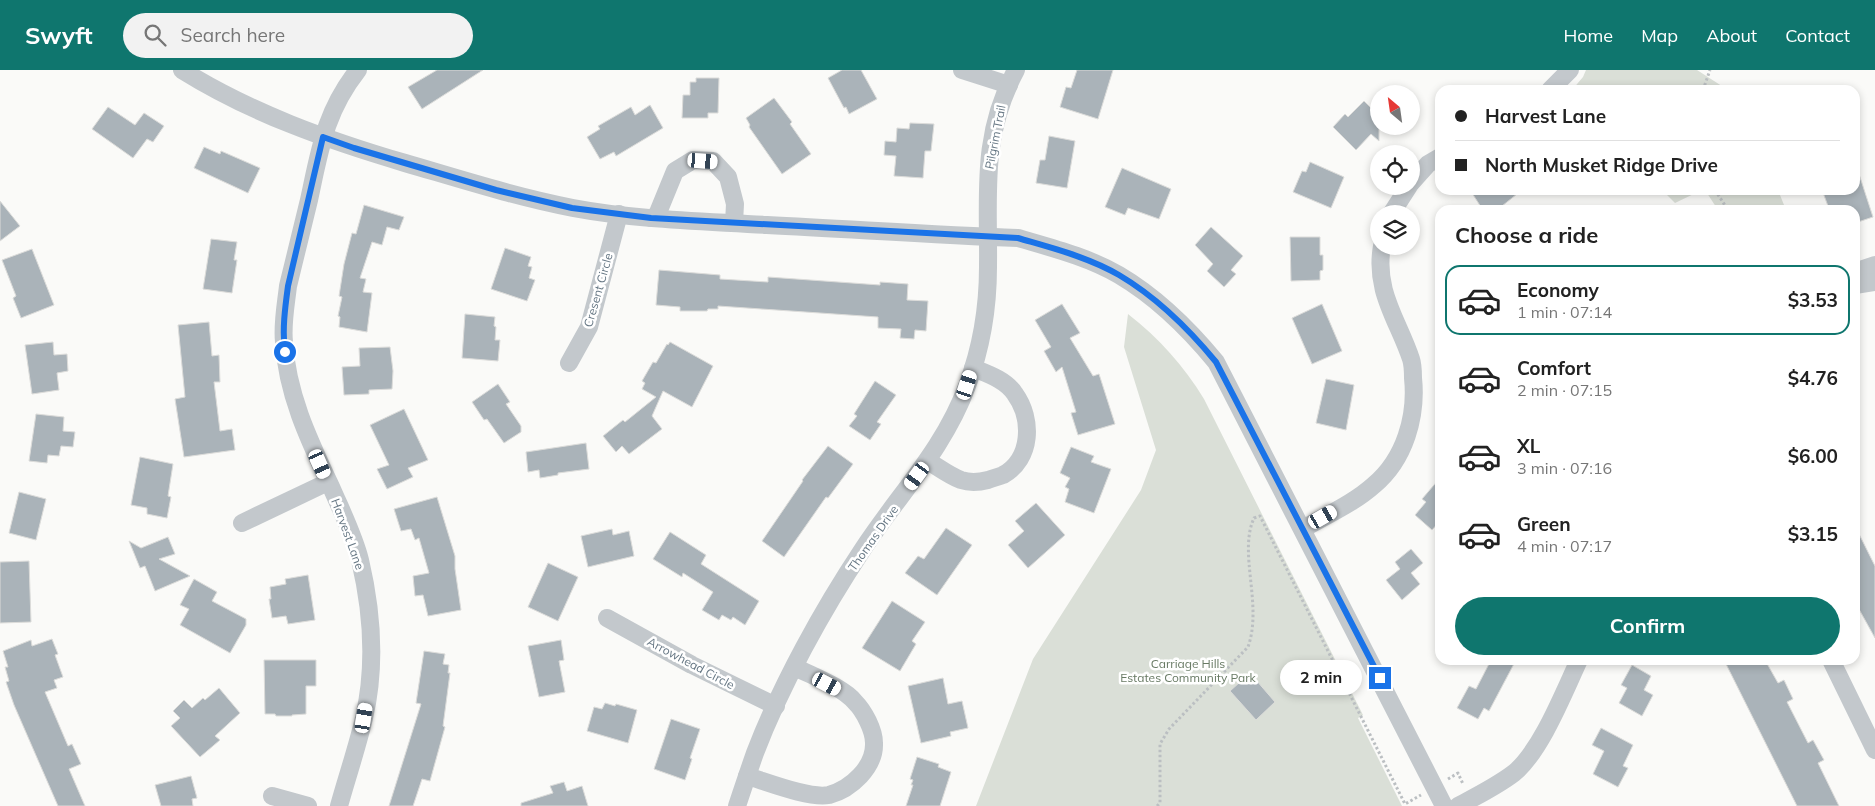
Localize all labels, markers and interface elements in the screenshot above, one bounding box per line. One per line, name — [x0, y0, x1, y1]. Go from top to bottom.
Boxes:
search box — [123, 13, 473, 58]
text: Swyft — [25, 20, 93, 50]
icon: search — [141, 21, 169, 49]
text: Search here — [181, 23, 285, 47]
text: Home — [1563, 24, 1613, 47]
text: Map — [1641, 24, 1678, 47]
text: About — [1706, 24, 1757, 47]
text: Contact — [1785, 24, 1850, 47]
north arrow — [1370, 85, 1420, 135]
map controls — [1370, 85, 1420, 255]
street label: Pilgrim Trail — [981, 104, 1009, 170]
text: Harvest Lane — [1485, 104, 1606, 128]
button: locate — [1370, 145, 1420, 195]
car — [687, 152, 718, 170]
text: North Musket Ridge Drive — [1485, 153, 1718, 177]
button: layers — [1370, 205, 1420, 255]
text: Choose a ride — [1455, 221, 1598, 249]
street label: Cresent Circle — [580, 251, 616, 329]
icon: car — [1457, 278, 1502, 323]
text: Economy — [1517, 278, 1599, 302]
text: $3.53 — [1788, 288, 1838, 312]
text: 1 min · 07:14 — [1517, 302, 1612, 322]
route start — [274, 341, 296, 363]
icon: car — [1457, 356, 1502, 401]
text: Comfort — [1517, 356, 1591, 380]
text: $4.76 — [1788, 366, 1838, 390]
car — [955, 368, 978, 402]
text: 2 min · 07:15 — [1517, 380, 1612, 400]
icon: car — [1457, 434, 1502, 479]
text: XL — [1517, 434, 1540, 458]
text: $6.00 — [1788, 444, 1838, 468]
car — [307, 447, 332, 481]
text: 3 min · 07:16 — [1517, 458, 1612, 478]
car — [902, 459, 931, 493]
street label: Harvest Lane — [328, 496, 368, 572]
street label: Thomas Drive — [845, 502, 901, 574]
car — [1306, 503, 1339, 531]
icon: car — [1457, 512, 1502, 557]
text: Green — [1517, 512, 1571, 536]
text: $3.15 — [1788, 522, 1838, 546]
text: 4 min · 07:17 — [1517, 536, 1612, 556]
button: Confirm — [1455, 597, 1840, 655]
street label: Arrowhead Circle — [645, 634, 737, 692]
park label: Carriage Hills Estates Community Park — [1120, 656, 1257, 685]
callout: 2 min — [1280, 660, 1362, 696]
text: 2 min — [1300, 667, 1342, 687]
route end — [1369, 667, 1391, 689]
car — [810, 670, 843, 698]
car — [354, 702, 373, 734]

